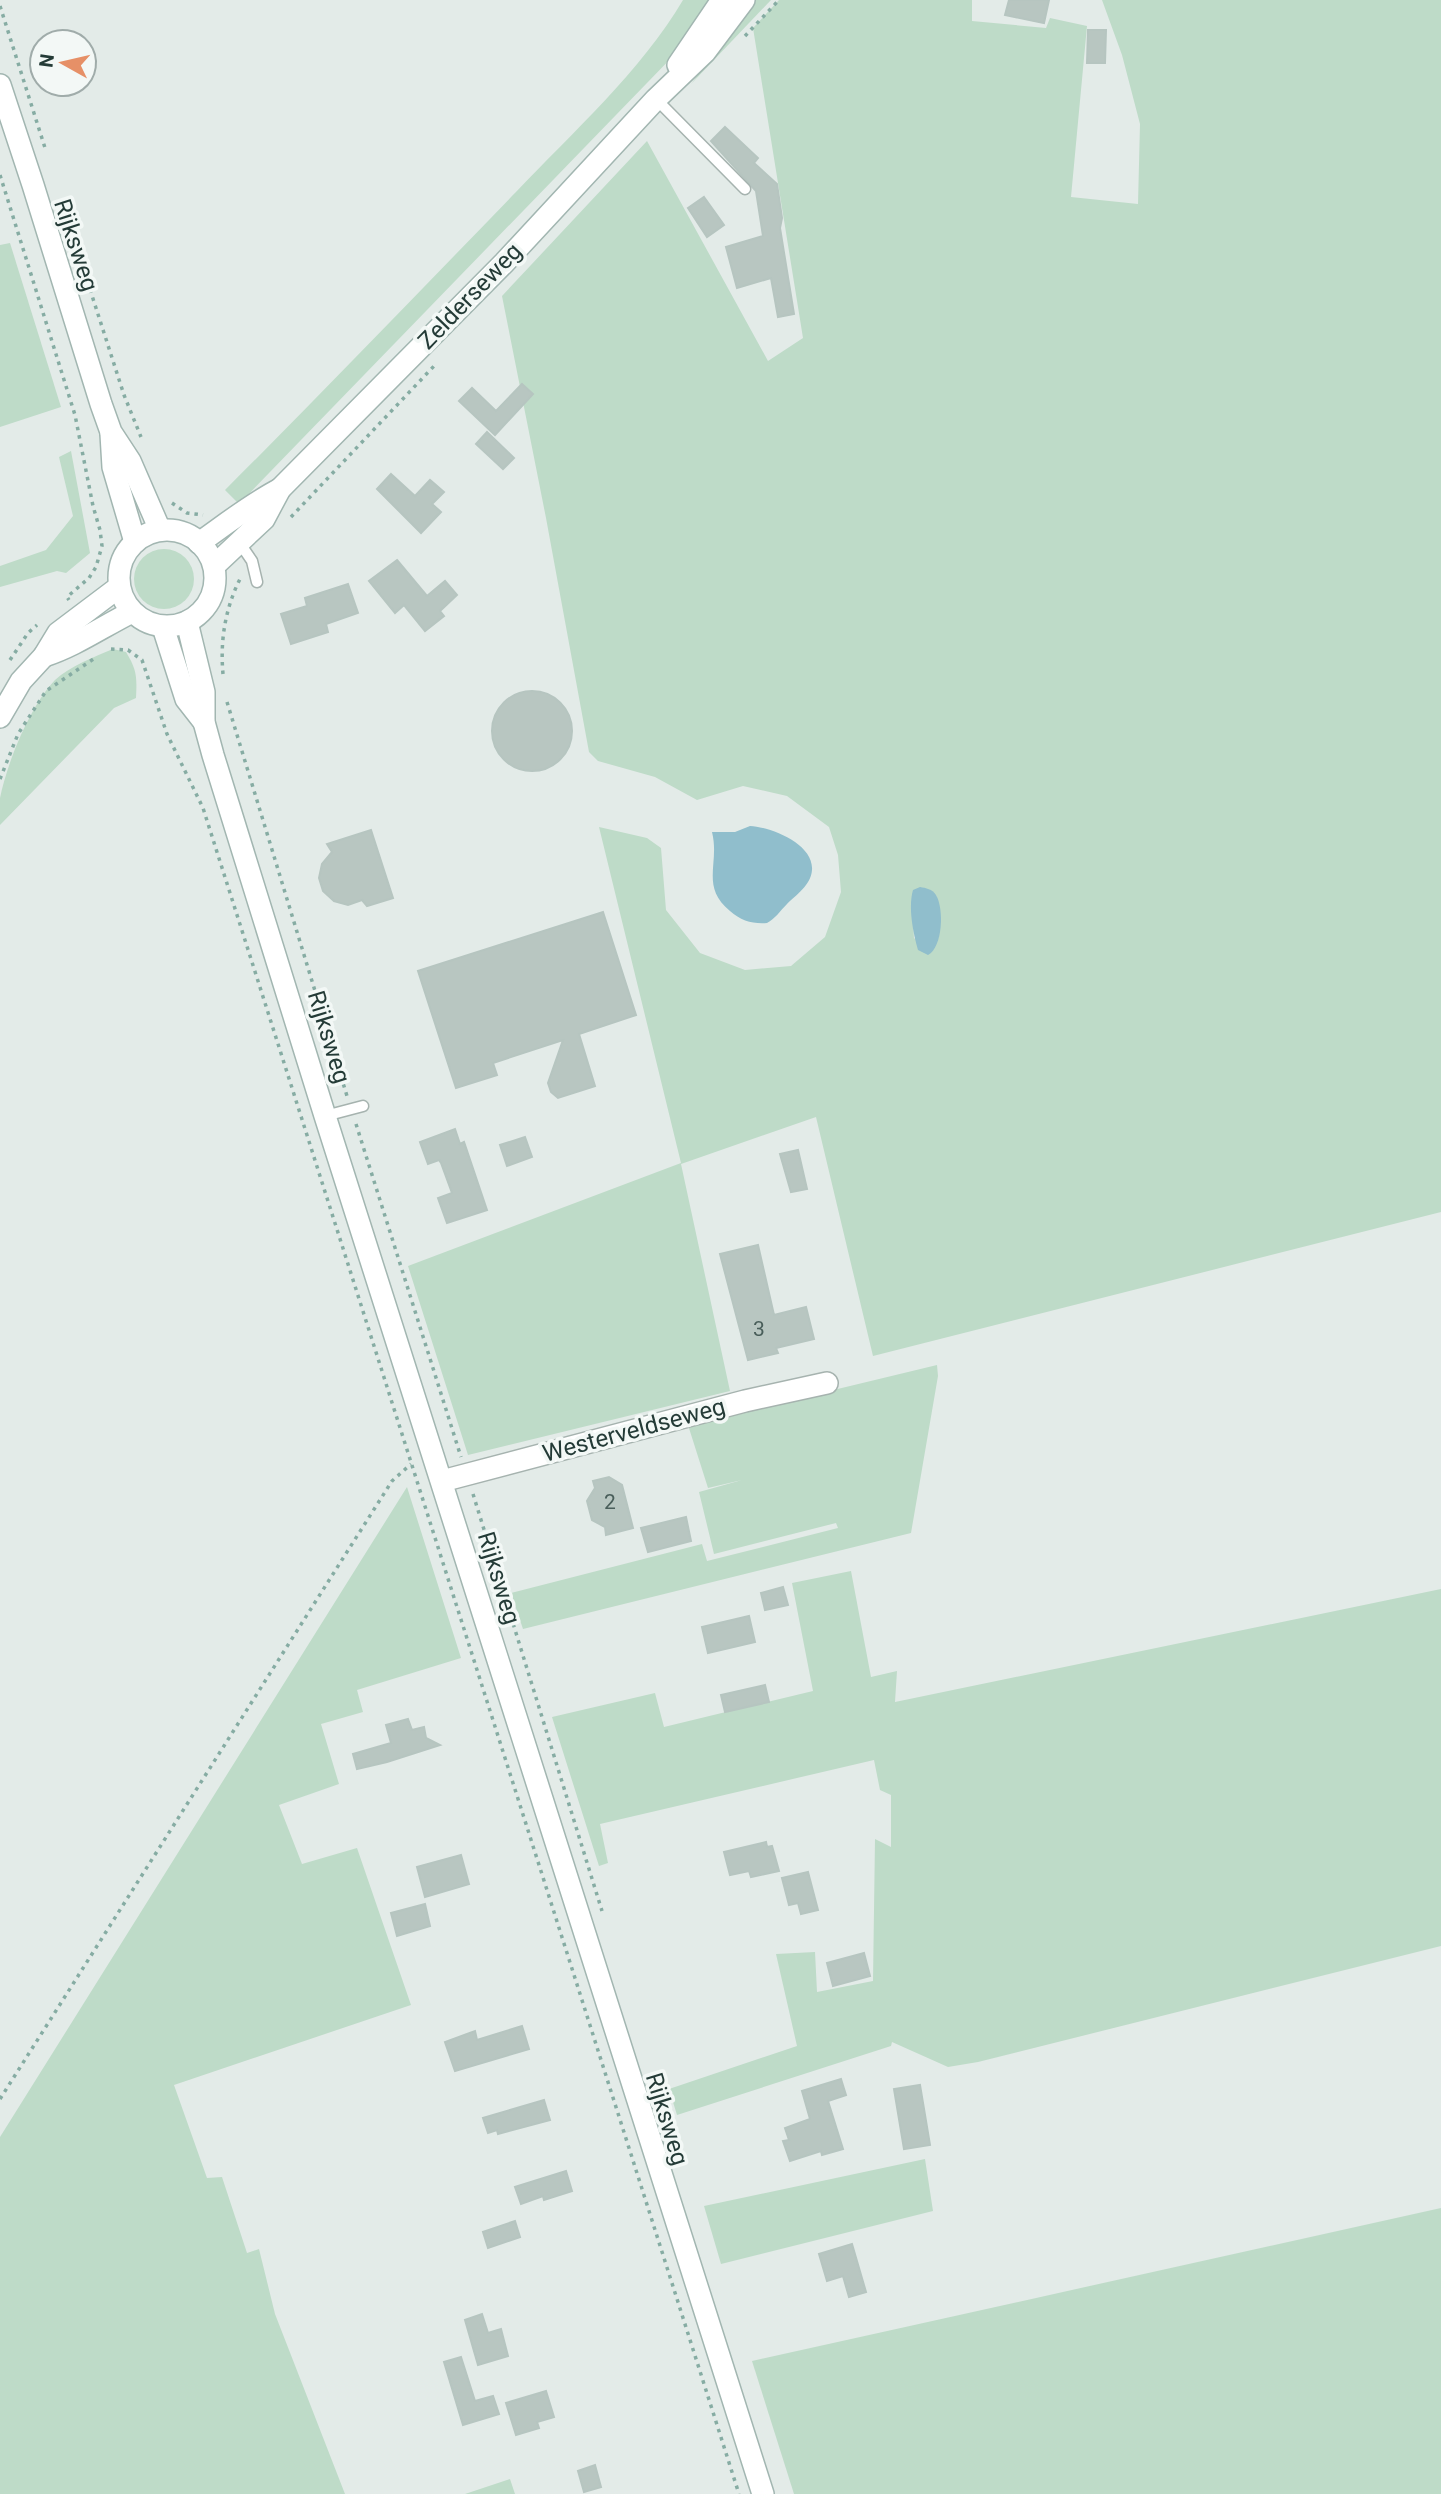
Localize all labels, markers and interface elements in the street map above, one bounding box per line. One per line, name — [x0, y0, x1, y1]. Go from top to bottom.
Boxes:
north arrow — [28, 28, 98, 98]
text: N — [34, 52, 59, 69]
street label: Rijksweg — [48, 195, 104, 295]
street label: Zelderseweg — [413, 237, 527, 355]
street label: Rijksweg — [302, 987, 356, 1087]
house number: 3 — [753, 1317, 765, 1341]
street label: Westerveldseweg — [540, 1392, 728, 1468]
house number: 2 — [604, 1490, 616, 1514]
street label: Rijksweg — [472, 1528, 526, 1628]
street label: Rijksweg — [640, 2069, 694, 2169]

